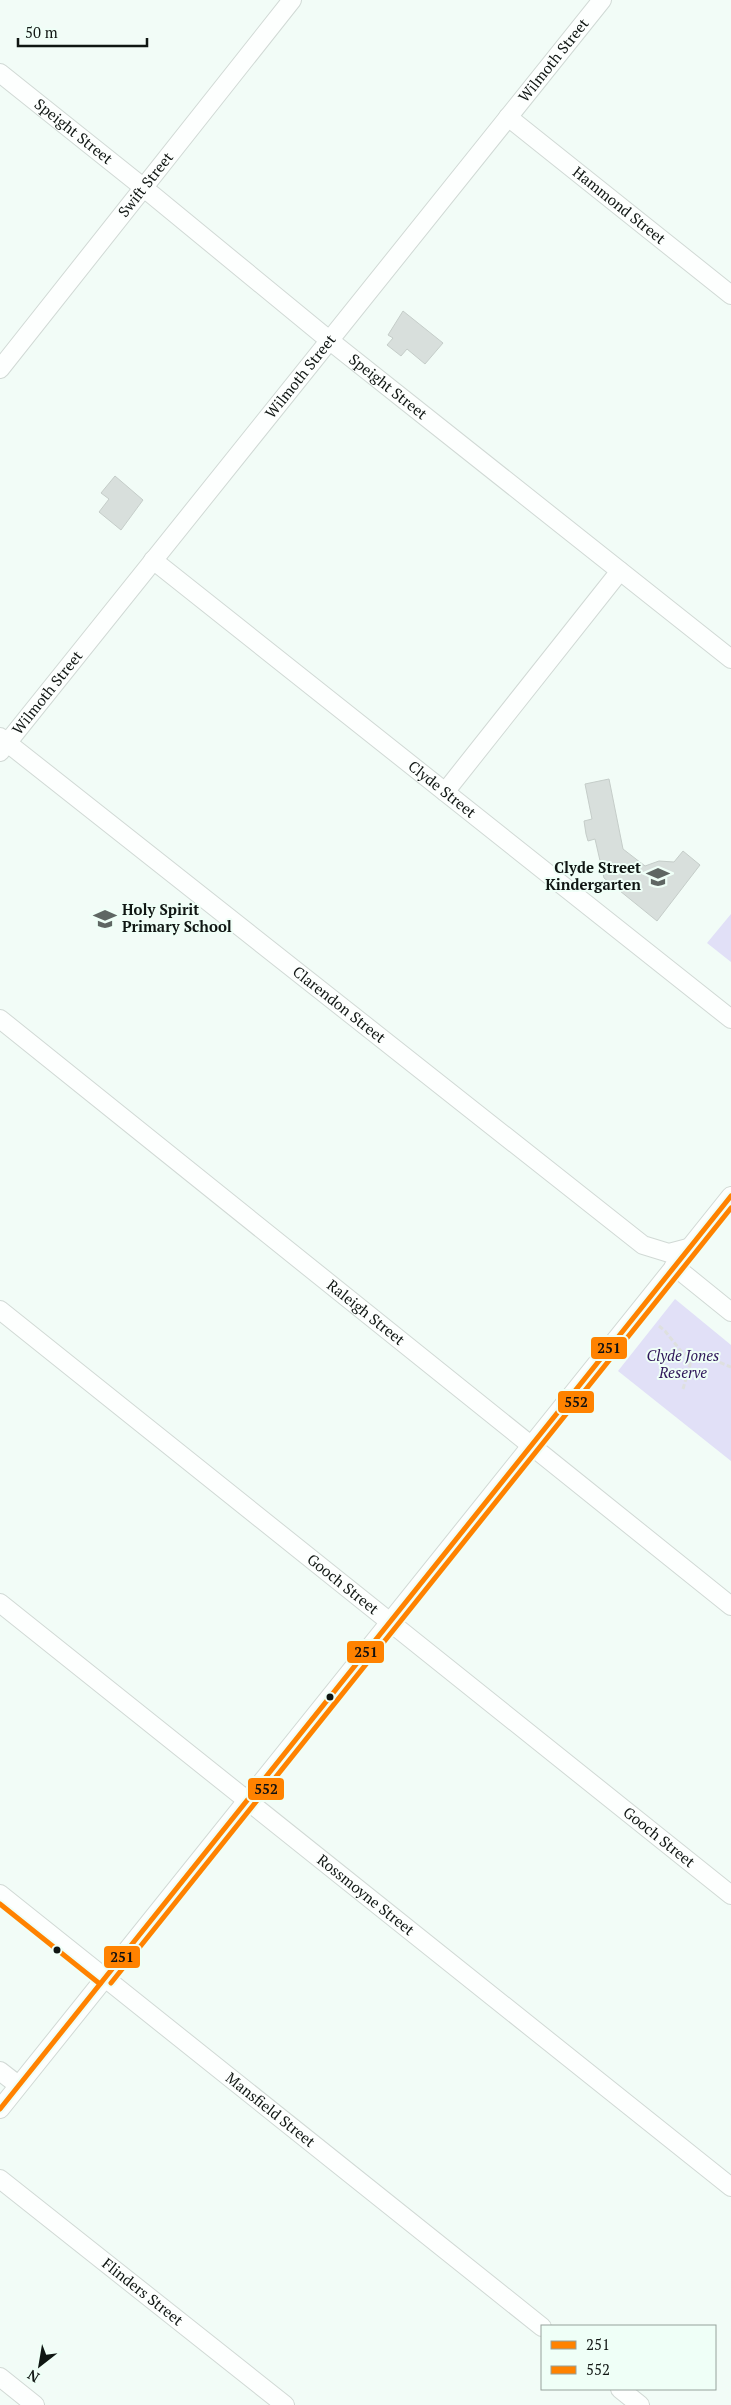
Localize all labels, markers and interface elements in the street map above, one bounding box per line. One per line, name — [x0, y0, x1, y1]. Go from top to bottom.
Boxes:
street label: Wilmoth Street — [513, 13, 593, 106]
scale bar — [18, 15, 146, 47]
text: 50 m — [25, 22, 58, 42]
street label: Speight Street — [31, 94, 118, 168]
street label: Swift Street — [113, 147, 177, 221]
street label: Hammond Street — [569, 162, 671, 248]
street label: Wilmoth Street — [260, 329, 340, 422]
street label: Speight Street — [345, 349, 432, 424]
street label: Wilmoth Street — [7, 646, 87, 738]
street label: Clyde Street — [405, 756, 481, 822]
place label: Clyde Street Kindergarten — [545, 857, 641, 894]
school or university icon: Clyde Street Kindergarten — [645, 864, 671, 890]
place label: Holy Spirit Primary School — [122, 899, 232, 936]
school or university icon: Holy Spirit Primary School — [92, 906, 118, 932]
street label: Clarendon Street — [289, 961, 391, 1047]
street label: Raleigh Street — [323, 1275, 410, 1349]
line badge: 251 — [590, 1336, 628, 1360]
text: 251 — [597, 1338, 621, 1357]
park label: Clyde Jones Reserve — [647, 1345, 719, 1382]
line badge: 552 — [557, 1390, 595, 1414]
text: 552 — [564, 1392, 588, 1411]
street label: Gooch Street — [303, 1549, 384, 1619]
line badge: 251 — [346, 1640, 385, 1664]
text: 251 — [354, 1642, 378, 1661]
unlabelled marker — [325, 1692, 335, 1702]
line badge: 552 — [247, 1777, 285, 1801]
text: 552 — [254, 1779, 278, 1798]
street label: Gooch Street — [620, 1802, 700, 1872]
street label: Rossmoyne Street — [313, 1849, 419, 1940]
unlabelled marker — [52, 1945, 62, 1955]
line badge: 251 — [103, 1945, 141, 1969]
text: 251 — [110, 1947, 134, 1966]
street label: Mansfield Street — [222, 2067, 320, 2151]
street label: Flinders Street — [99, 2253, 188, 2330]
legend — [541, 2325, 716, 2390]
text: 251 — [586, 2334, 610, 2354]
north arrow — [15, 2340, 65, 2390]
text: 552 — [586, 2359, 610, 2379]
text: N — [23, 2365, 42, 2387]

